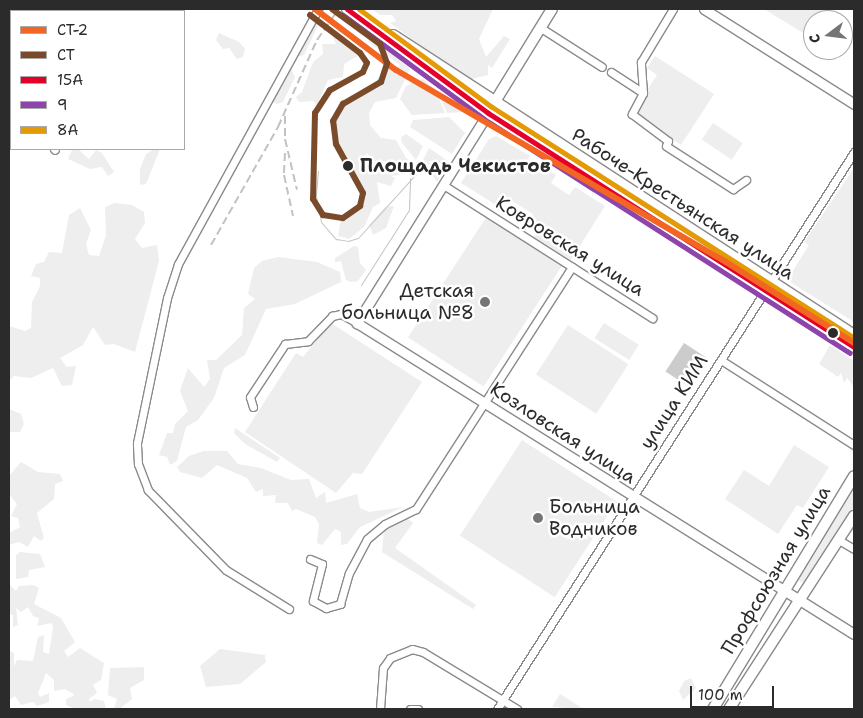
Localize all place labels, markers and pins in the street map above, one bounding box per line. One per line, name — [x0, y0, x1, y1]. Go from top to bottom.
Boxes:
place label: Площадь Чекистов — [360, 155, 550, 177]
marker: Площадь Чекистов — [340, 158, 356, 174]
place label: Детская больница №8 — [341, 280, 474, 324]
marker: Детская больница №8 — [478, 295, 492, 309]
unlabelled marker — [828, 328, 838, 338]
place label: Больница Водников — [549, 496, 640, 540]
marker: Больница Водников — [531, 511, 545, 525]

